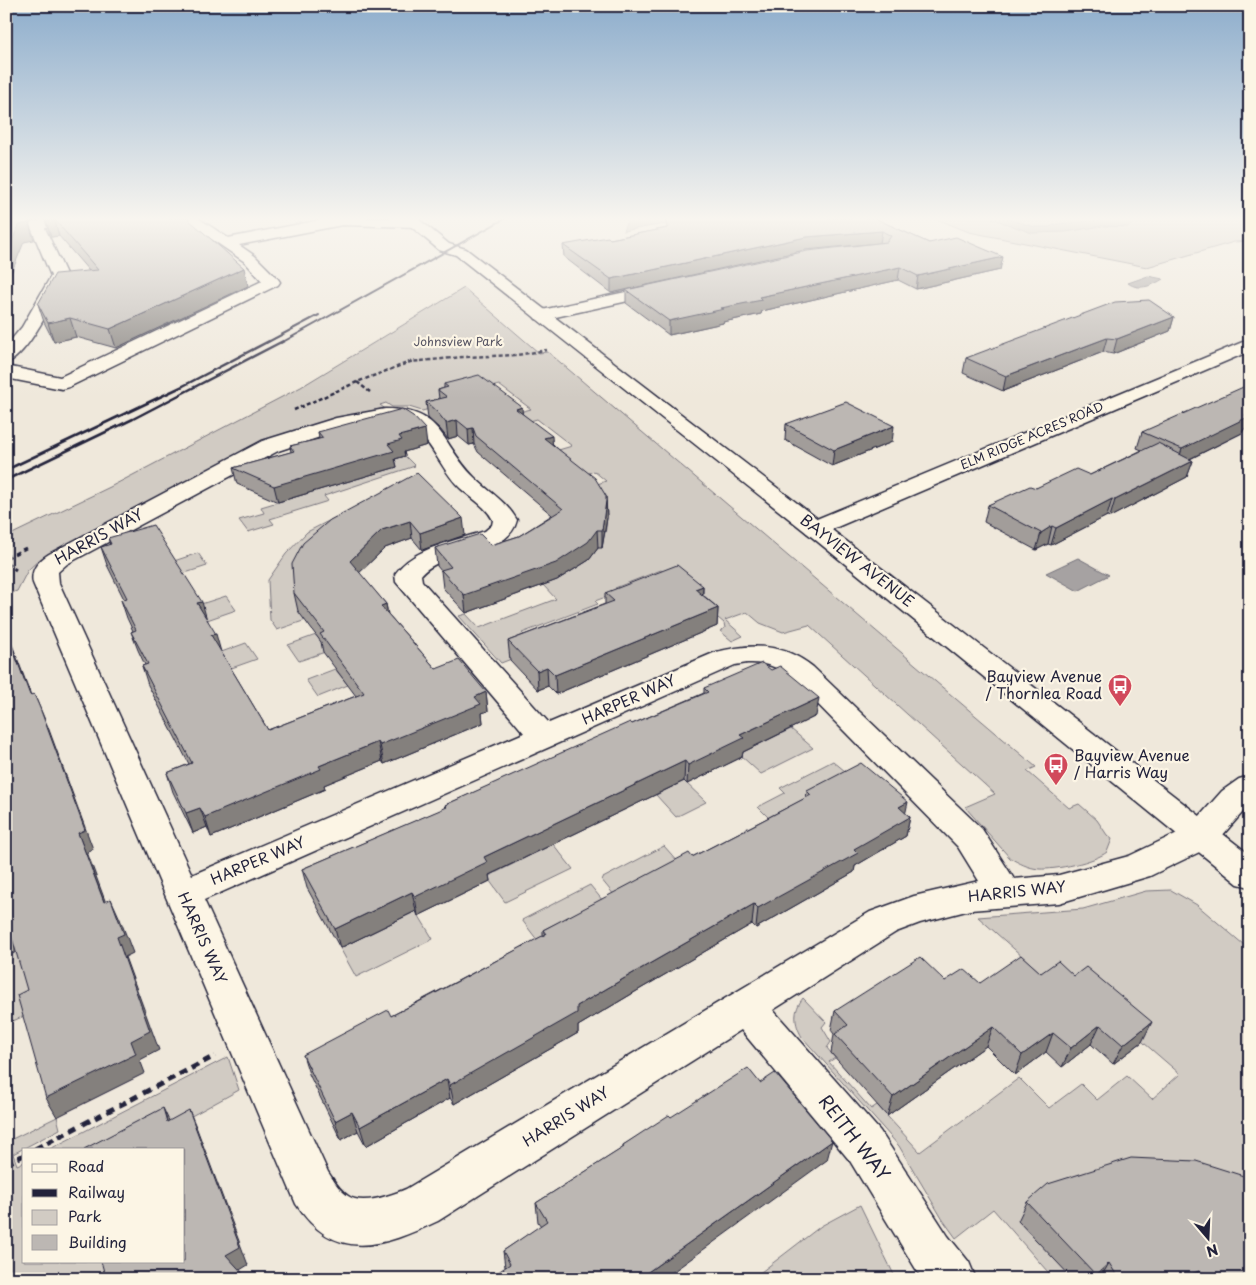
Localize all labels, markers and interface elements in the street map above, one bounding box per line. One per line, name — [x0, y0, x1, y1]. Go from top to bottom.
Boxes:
park label: Johnsview Park — [414, 332, 502, 350]
street label: ELM RIDGE ACRES ROAD — [957, 397, 1106, 473]
street label: HARRIS WAY — [50, 502, 147, 570]
street label: BAYVIEW AVENUE — [796, 508, 920, 612]
place label: Bayview Avenue / Thornlea Road — [985, 664, 1102, 704]
street label: HARPER WAY — [578, 667, 679, 730]
bus stop icon: Bayview Avenue / Thornlea Road — [1107, 673, 1133, 707]
place label: Bayview Avenue / Harris Way — [1074, 743, 1190, 783]
bus stop icon: Bayview Avenue / Harris Way — [1043, 752, 1069, 786]
street label: HARPER WAY — [207, 829, 309, 890]
street label: HARRIS WAY — [967, 874, 1067, 907]
street label: HARRIS WAY — [173, 888, 234, 987]
street label: HARRIS WAY — [517, 1080, 613, 1152]
street label: REITH WAY — [813, 1088, 898, 1186]
legend — [22, 1148, 185, 1262]
text: Road — [68, 1154, 104, 1177]
text: Railway — [68, 1180, 125, 1203]
text: Park — [68, 1204, 102, 1227]
north arrow — [1184, 1212, 1234, 1262]
text: Building — [68, 1230, 127, 1253]
text: N — [1204, 1239, 1221, 1262]

